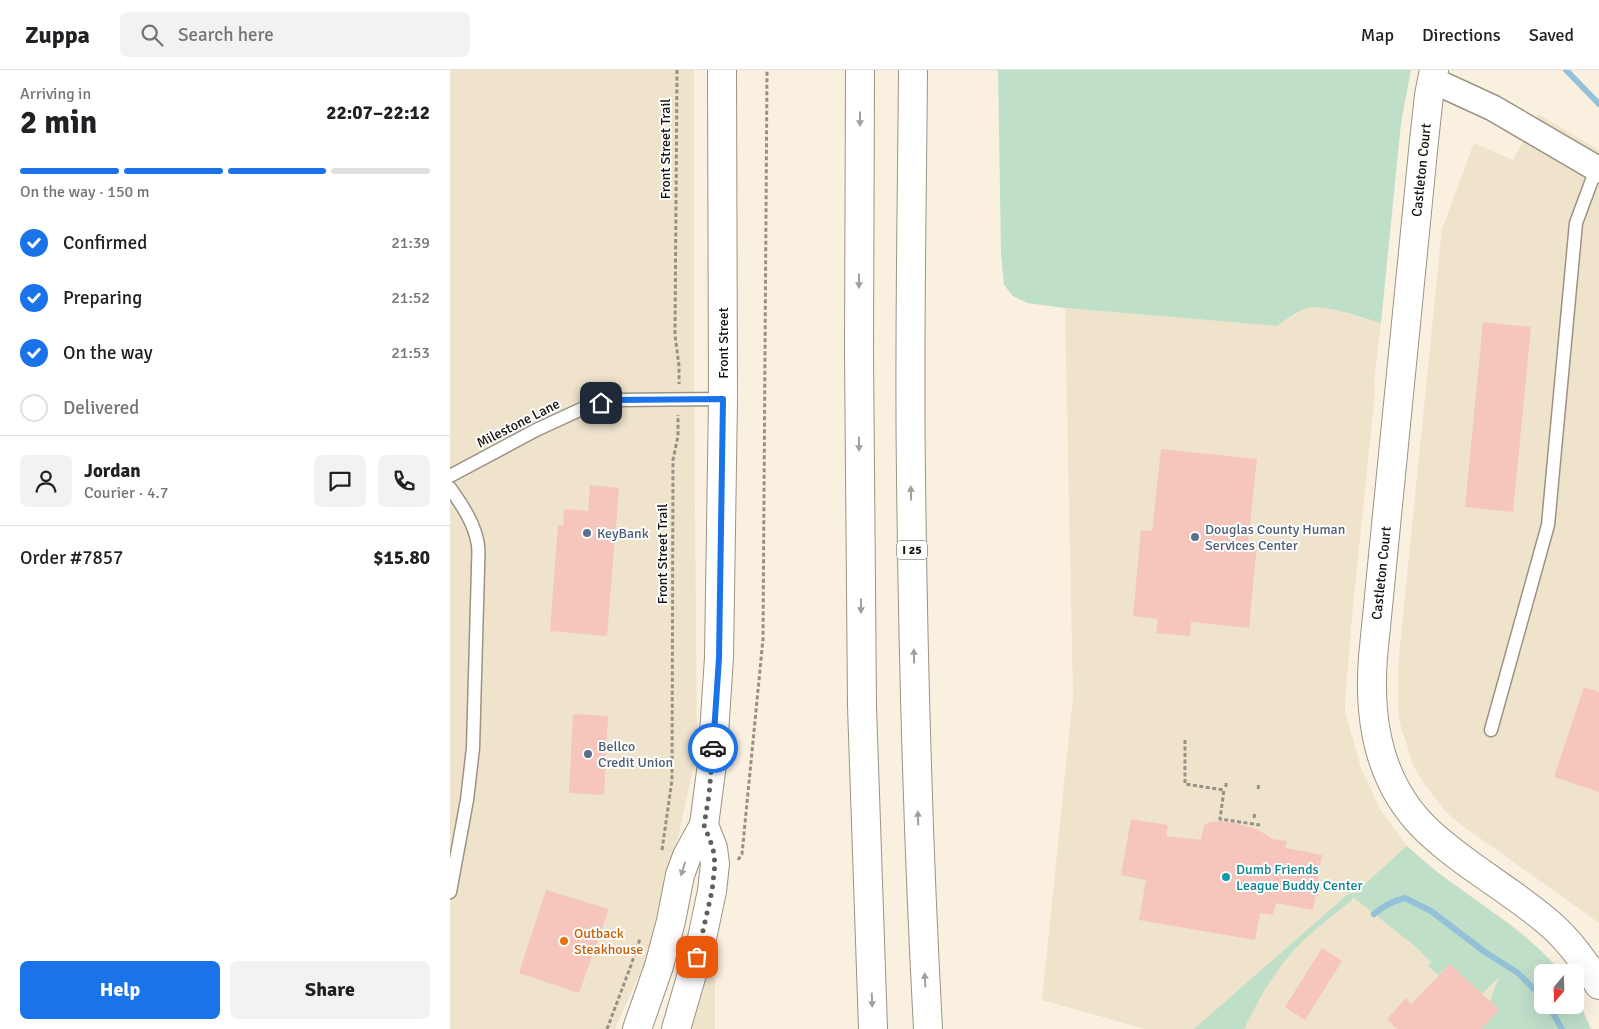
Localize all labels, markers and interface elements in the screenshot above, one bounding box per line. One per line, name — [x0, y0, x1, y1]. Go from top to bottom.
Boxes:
search box — [120, 12, 470, 57]
text: Zuppa — [25, 20, 90, 50]
icon: search — [138, 21, 166, 49]
text: Search here — [178, 23, 274, 47]
text: Map — [1361, 24, 1394, 46]
text: Directions — [1422, 24, 1501, 46]
text: Saved — [1529, 24, 1574, 46]
text: Arriving in — [20, 84, 91, 104]
street label: Front Street Trail — [657, 99, 674, 199]
text: 22:07–22:12 — [326, 101, 430, 125]
text: 2 min — [20, 103, 97, 142]
one-way arrow — [856, 111, 864, 127]
street label: Castleton Court — [1408, 122, 1435, 218]
text: On the way · 150 m — [20, 182, 150, 202]
icon: check — [20, 229, 48, 257]
text: Confirmed — [63, 231, 147, 255]
text: 21:39 — [391, 233, 430, 253]
one-way arrow — [855, 273, 863, 289]
icon: check — [20, 284, 48, 312]
text: Preparing — [63, 286, 142, 310]
text: 21:52 — [391, 288, 430, 308]
street label: Front Street — [715, 307, 732, 379]
icon: check — [20, 339, 48, 367]
text: On the way — [63, 341, 153, 365]
text: 21:53 — [391, 343, 430, 363]
pin — [580, 382, 622, 424]
icon: home — [587, 389, 615, 417]
street label: Milestone Lane — [474, 395, 563, 452]
text: Delivered — [63, 396, 139, 420]
one-way arrow — [856, 436, 864, 452]
button: person — [20, 455, 72, 507]
button: chat — [314, 455, 366, 507]
button: phone — [378, 455, 430, 507]
text: Jordan — [84, 459, 141, 483]
text: Courier · 4.7 — [84, 483, 168, 503]
one-way arrow — [907, 485, 915, 501]
street label: Front Street Trail — [654, 504, 671, 604]
place label: Douglas County Human Services Center — [1205, 521, 1345, 554]
place label: KeyBank — [597, 525, 649, 542]
street label: Castleton Court — [1368, 525, 1395, 621]
marker: KeyBank — [581, 527, 593, 539]
marker: Douglas County Human Services Center — [1189, 531, 1201, 543]
road number: I 25 — [897, 540, 927, 560]
text: Order #7857 — [20, 546, 123, 570]
text: $15.80 — [373, 546, 430, 570]
one-way arrow — [857, 598, 865, 614]
one-way arrow — [909, 647, 917, 663]
courier — [688, 723, 738, 773]
icon: car — [699, 734, 727, 762]
place label: Bellco Credit Union — [598, 738, 673, 771]
marker: Bellco Credit Union — [582, 748, 594, 760]
one-way arrow — [914, 810, 922, 826]
one-way arrow — [678, 861, 686, 876]
place label: Dumb Friends League Buddy Center — [1236, 861, 1363, 894]
marker: Dumb Friends League Buddy Center — [1220, 871, 1232, 883]
place label: Outback Steakhouse — [574, 925, 643, 958]
marker: Outback Steakhouse — [558, 935, 570, 947]
pin — [676, 936, 718, 978]
icon: bag — [683, 943, 711, 971]
button: Help — [20, 961, 220, 1019]
button: Share — [230, 961, 430, 1019]
north arrow — [1534, 964, 1584, 1014]
map controls — [1534, 964, 1584, 1014]
one-way arrow — [921, 972, 929, 988]
one-way arrow — [868, 992, 876, 1008]

